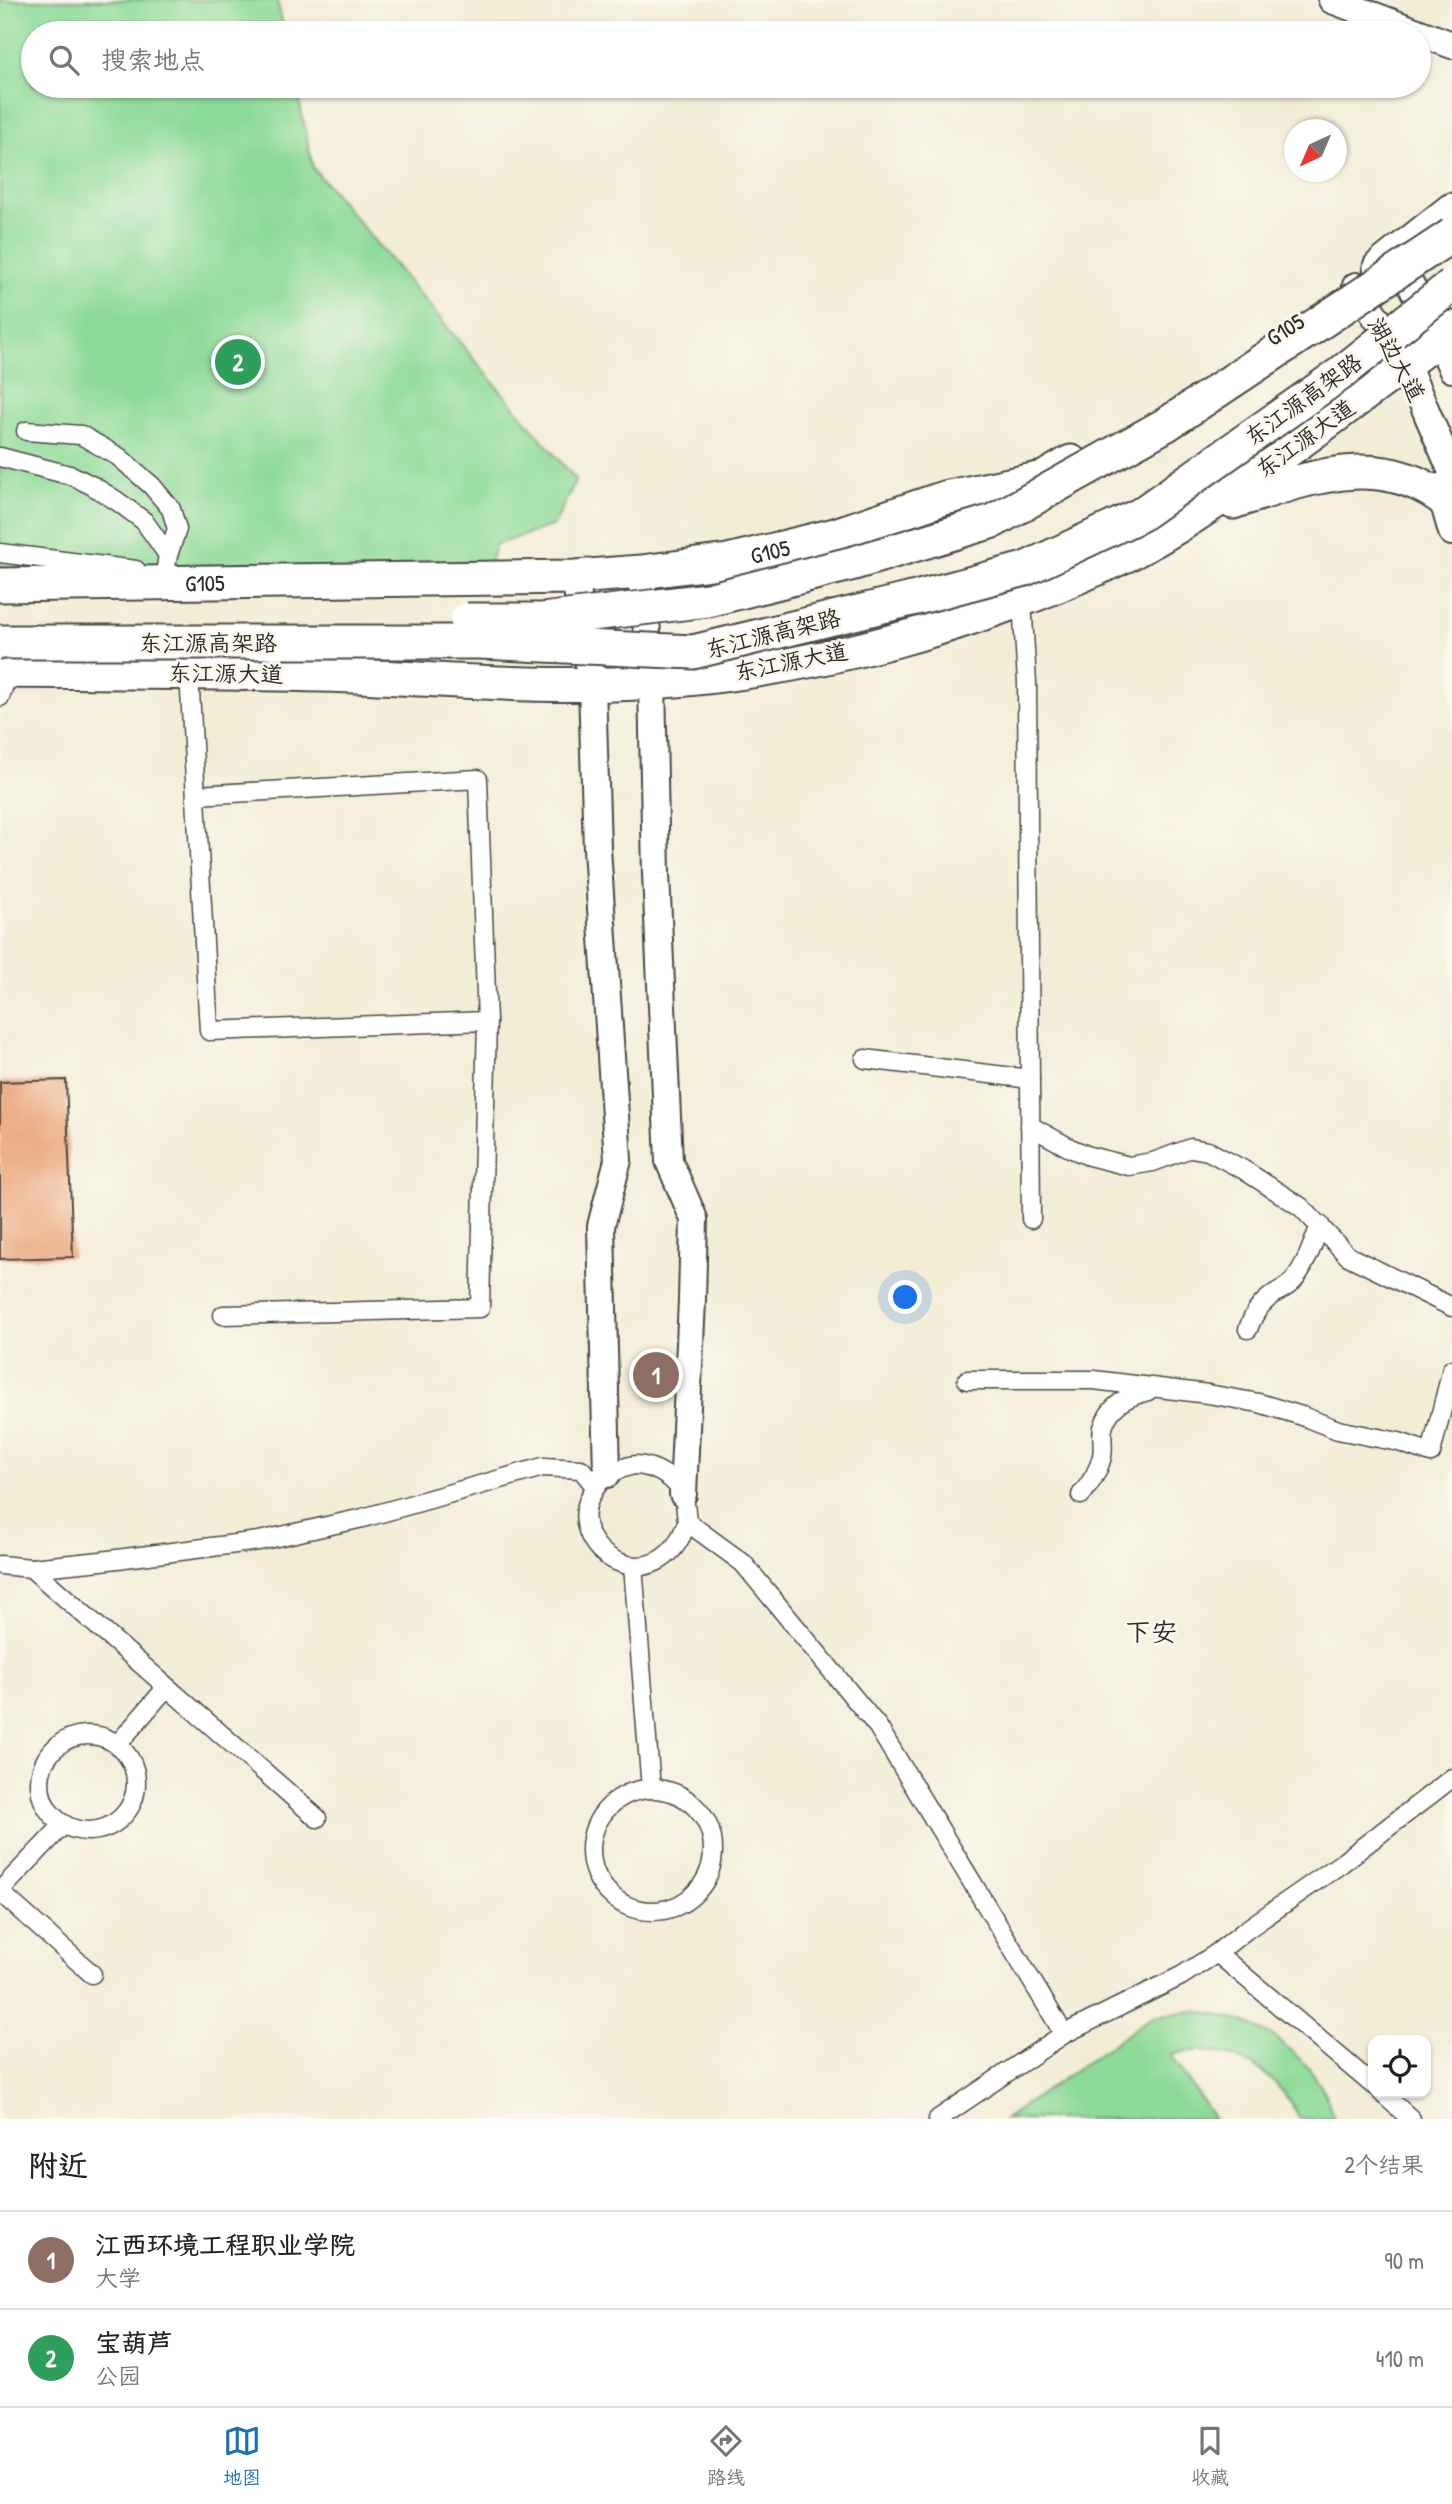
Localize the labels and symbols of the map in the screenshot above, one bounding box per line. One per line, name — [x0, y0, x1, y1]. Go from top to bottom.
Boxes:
north arrow — [1284, 119, 1347, 182]
street label: G105 — [1260, 305, 1310, 353]
street label: 湖边大道 — [1361, 311, 1433, 407]
pin: 2 — [215, 336, 261, 388]
street label: 东江源高架路 — [1238, 346, 1368, 452]
street label: 东江源大道 — [1249, 392, 1361, 484]
street label: G105 — [747, 531, 793, 571]
street label: G105 — [185, 566, 225, 598]
street label: 东江源高架路 — [702, 601, 844, 665]
street label: 东江源高架路 — [139, 627, 277, 658]
street label: 东江源大道 — [732, 635, 850, 687]
street label: 东江源大道 — [168, 656, 284, 690]
your location — [888, 1280, 922, 1314]
pin: 1 — [633, 1349, 679, 1401]
district label: 下安 — [1125, 1614, 1177, 1649]

